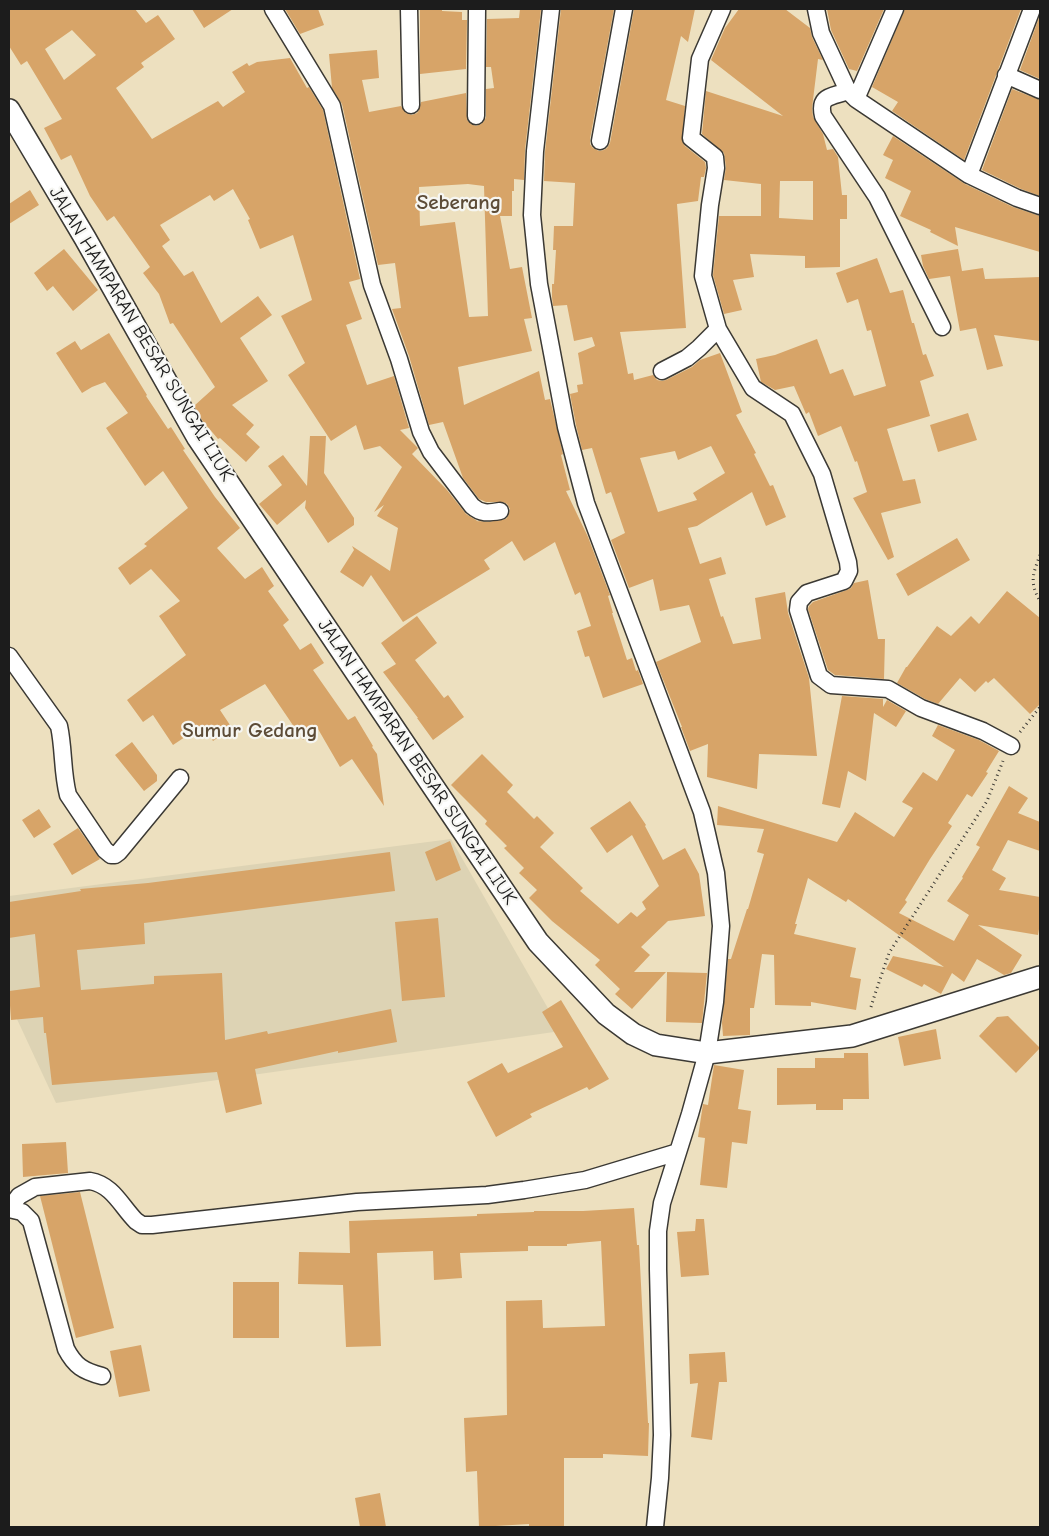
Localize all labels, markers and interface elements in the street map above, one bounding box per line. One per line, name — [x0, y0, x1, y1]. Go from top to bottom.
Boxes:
street label: JALAN HAMPARAN BESAR SUNGAI LIUK — [44, 183, 238, 485]
district label: Seberang — [417, 190, 501, 216]
street label: JALAN HAMPARAN BESAR SUNGAI LIUK — [313, 615, 521, 909]
district label: Sumur Gedang — [182, 718, 318, 744]

